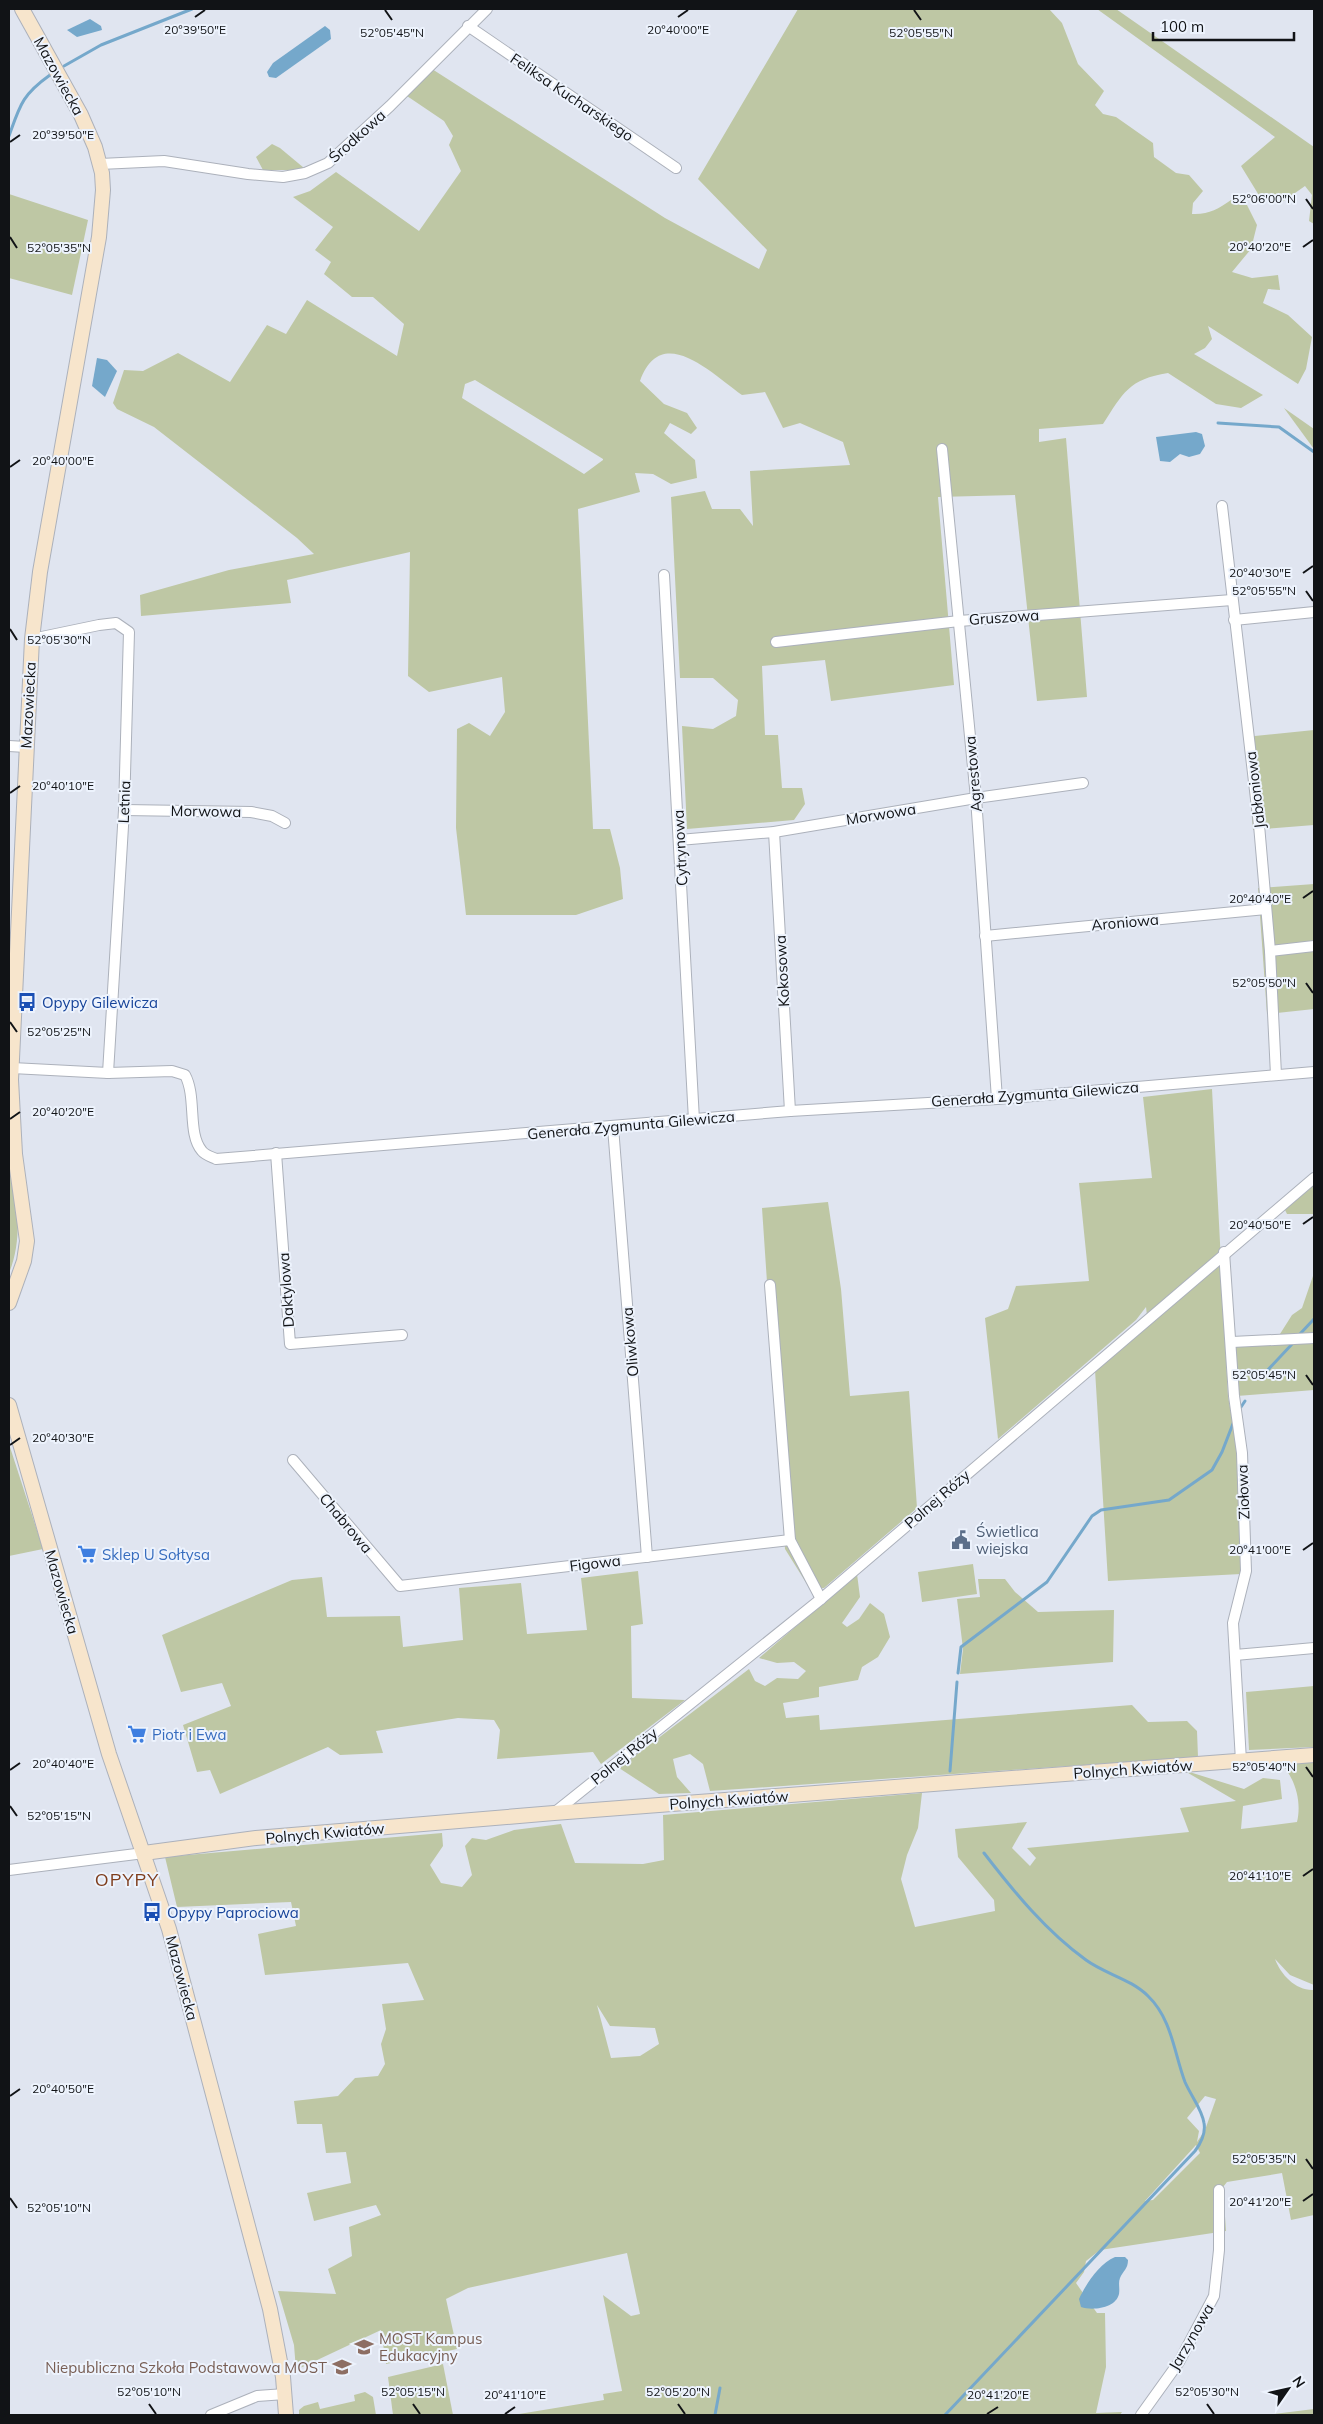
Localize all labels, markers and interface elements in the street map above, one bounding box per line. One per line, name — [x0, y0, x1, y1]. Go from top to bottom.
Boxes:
scale bar — [1153, 10, 1294, 42]
text: 100 m — [1160, 17, 1204, 36]
text: 20°39'50"E — [164, 22, 226, 37]
text: 20°40'00"E — [647, 22, 709, 37]
text: 52°05'45"N — [360, 25, 424, 40]
text: 52°05'55"N — [889, 25, 953, 40]
street label: Mazowiecka — [30, 33, 88, 119]
street label: Feliksa Kucharskiego — [507, 49, 637, 145]
street label: Środkowa — [325, 105, 389, 167]
text: 20°39'50"E — [32, 127, 94, 142]
text: 52°06'00"N — [1232, 191, 1296, 206]
text: 20°40'20"E — [1229, 239, 1291, 254]
text: 52°05'35"N — [27, 240, 91, 255]
text: 20°40'00"E — [32, 453, 94, 468]
text: 20°40'30"E — [1229, 565, 1291, 580]
text: 52°05'55"N — [1232, 583, 1296, 598]
street label: Gruszowa — [968, 605, 1040, 629]
text: 52°05'30"N — [27, 632, 91, 647]
street label: Mazowiecka — [16, 661, 40, 749]
street label: Agrestowa — [960, 735, 986, 813]
street label: Jabłoniowa — [1241, 750, 1269, 830]
text: 20°40'10"E — [32, 778, 94, 793]
street label: Letnia — [114, 780, 134, 824]
street label: Morwowa — [845, 799, 917, 829]
street label: Morwowa — [171, 801, 241, 821]
street label: Cytrynowa — [669, 809, 691, 887]
text: 20°40'40"E — [1229, 891, 1291, 906]
street label: Aroniowa — [1090, 910, 1160, 934]
street label: Kokosowa — [771, 935, 793, 1007]
text: 52°05'50"N — [1232, 975, 1296, 990]
bus stop icon: Opypy Gilewicza — [16, 991, 38, 1013]
place label: Opypy Gilewicza — [42, 993, 158, 1012]
text: 52°05'25"N — [27, 1024, 91, 1039]
street label: Generała Zygmunta Gilewicza — [931, 1077, 1139, 1111]
text: 20°40'20"E — [32, 1104, 94, 1119]
street label: Generała Zygmunta Gilewicza — [527, 1106, 735, 1144]
text: 20°40'50"E — [1229, 1217, 1291, 1232]
street label: Daktylowa — [274, 1252, 298, 1328]
street label: Oliwkowa — [618, 1306, 642, 1378]
text: 52°05'45"N — [1232, 1367, 1296, 1382]
text: 20°40'30"E — [32, 1430, 94, 1445]
street label: Ziołowa — [1233, 1464, 1253, 1520]
street label: Polnej Róży — [900, 1465, 974, 1533]
street label: Chabrowa — [315, 1489, 377, 1557]
place label: Świetlica wiejska — [976, 1522, 1039, 1558]
public building icon: Świetlica wiejska — [950, 1529, 972, 1551]
text: 20°41'00"E — [1229, 1542, 1291, 1557]
supermarket icon: Sklep U Sołtysa — [76, 1543, 98, 1565]
place label: Sklep U Sołtysa — [102, 1545, 210, 1564]
street label: Mazowiecka — [41, 1548, 83, 1636]
street label: Figowa — [568, 1550, 622, 1576]
supermarket icon: Piotr i Ewa — [126, 1723, 148, 1745]
street label: Polnej Róży — [587, 1723, 661, 1789]
place label: Piotr i Ewa — [152, 1725, 227, 1744]
street label: Polnych Kwiatów — [1073, 1755, 1193, 1783]
text: 20°40'40"E — [32, 1756, 94, 1771]
text: 52°05'40"N — [1232, 1759, 1296, 1774]
street label: Polnych Kwiatów — [669, 1786, 789, 1814]
text: 52°05'15"N — [27, 1808, 91, 1823]
street label: Polnych Kwiatów — [265, 1818, 385, 1848]
district label: OPYPY — [95, 1868, 159, 1891]
text: 20°41'10"E — [1229, 1868, 1291, 1883]
bus stop icon: Opypy Paprociowa — [141, 1901, 163, 1923]
place label: Opypy Paprociowa — [167, 1903, 299, 1922]
street label: Mazowiecka — [162, 1934, 202, 2022]
text: 20°40'50"E — [32, 2081, 94, 2096]
text: 52°05'35"N — [1232, 2151, 1296, 2166]
text: 20°41'20"E — [1229, 2194, 1291, 2209]
text: 52°05'10"N — [27, 2200, 91, 2215]
street label: Jarzynowa — [1164, 2300, 1218, 2374]
place label: MOST Kampus Edukacyjny — [379, 2329, 482, 2365]
school or university icon: MOST Kampus Edukacyjny — [353, 2336, 375, 2358]
school or university icon: Niepubliczna Szkoła Podstawowa MOST — [331, 2356, 353, 2378]
place label: Niepubliczna Szkoła Podstawowa MOST — [45, 2358, 327, 2377]
north arrow — [1263, 2364, 1313, 2414]
text: N — [1288, 2372, 1309, 2391]
text: 52°05'10"N — [117, 2384, 181, 2399]
text: 52°05'15"N — [381, 2384, 445, 2399]
text: 52°05'20"N — [646, 2384, 710, 2399]
text: 52°05'30"N — [1175, 2384, 1239, 2399]
text: 20°41'10"E — [484, 2387, 546, 2402]
text: 20°41'20"E — [967, 2387, 1029, 2402]

